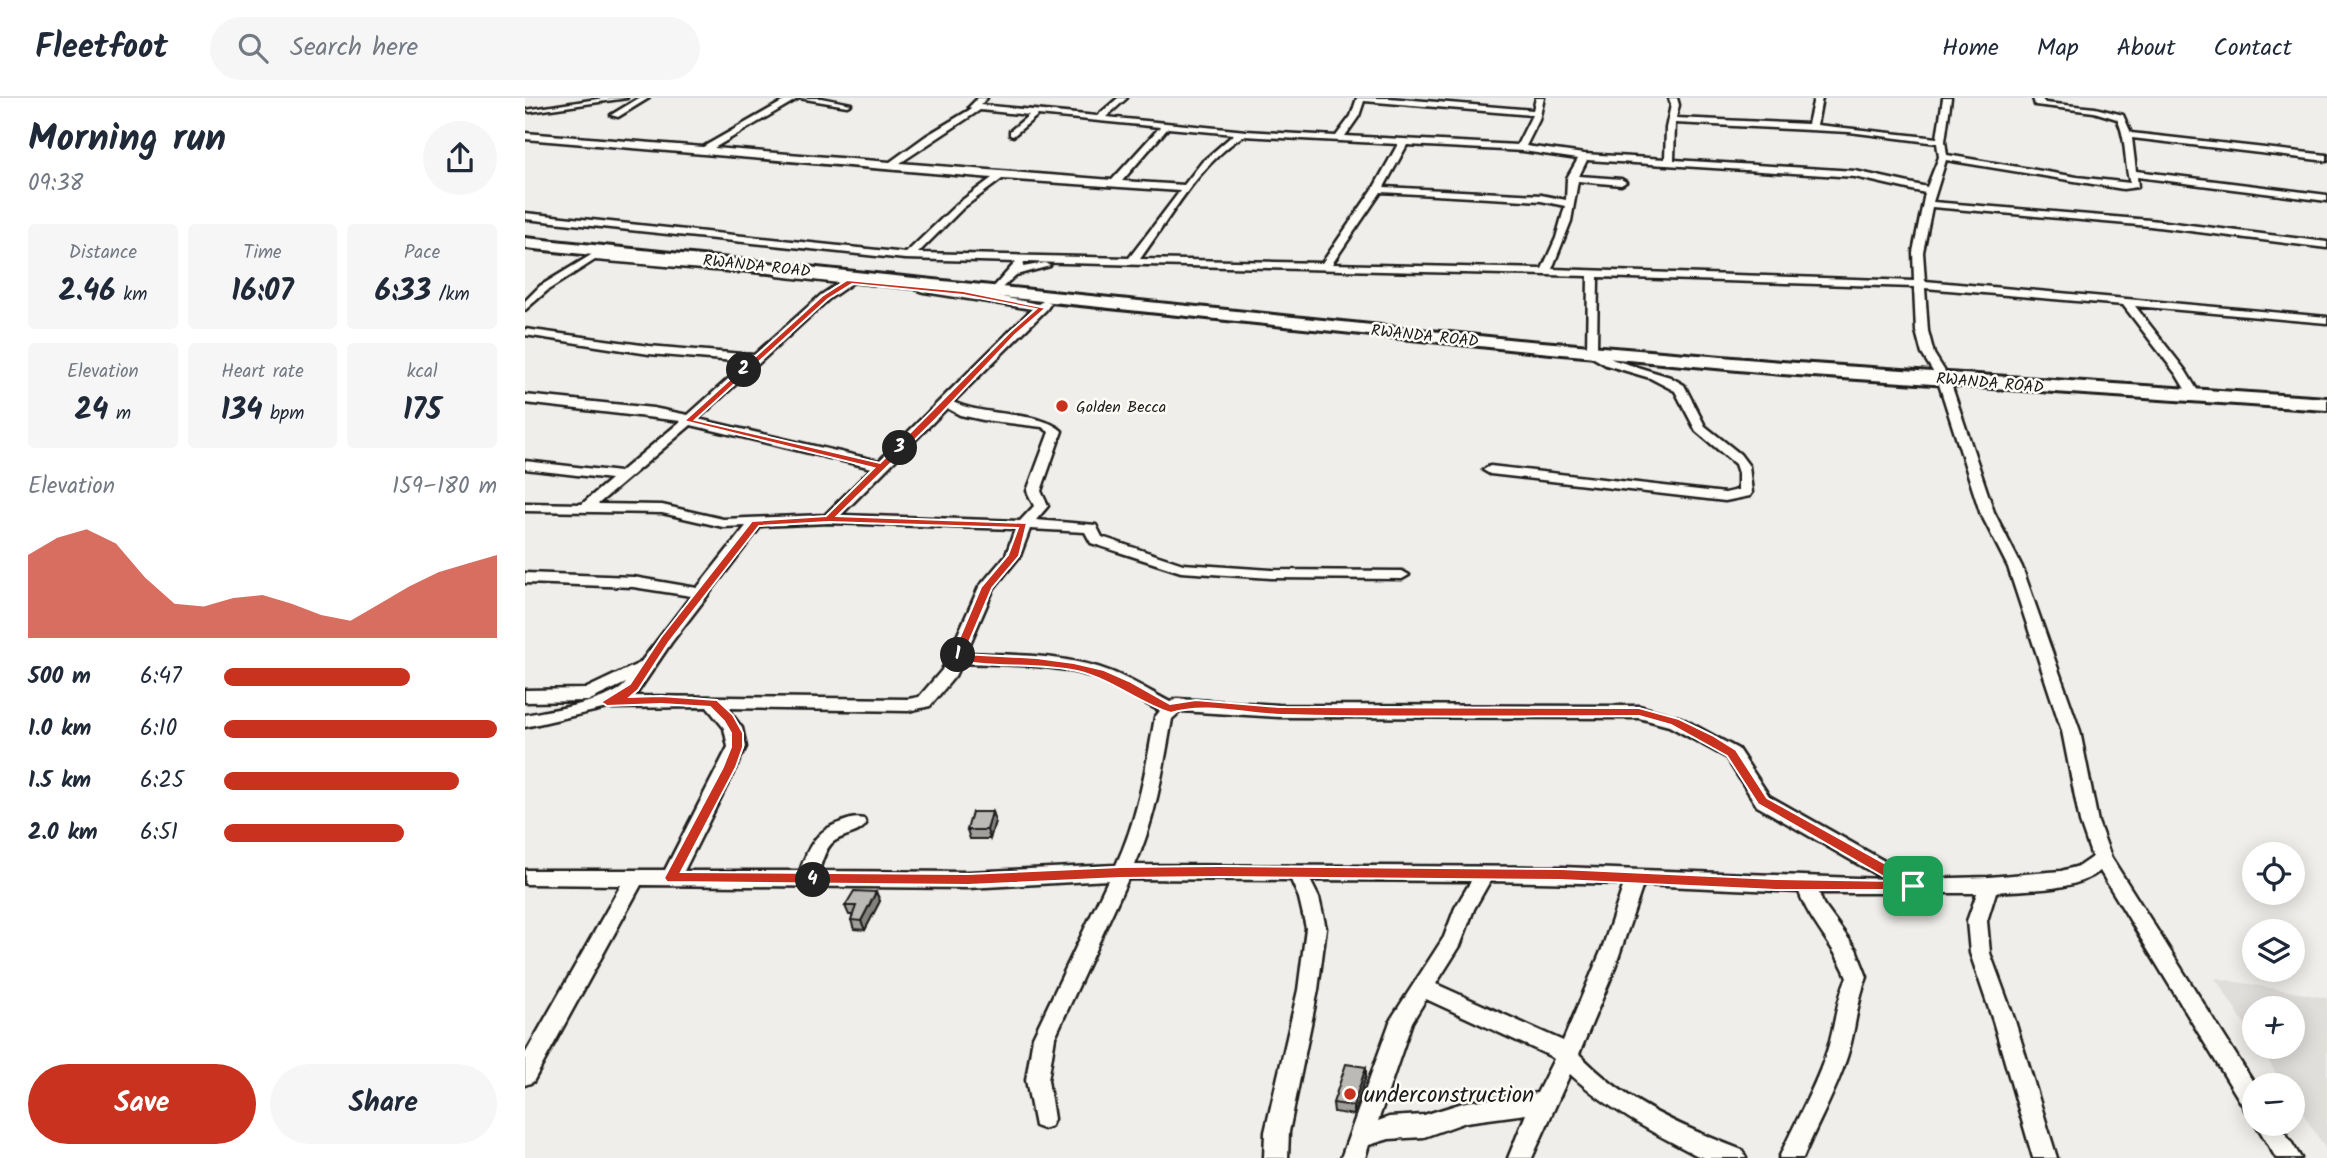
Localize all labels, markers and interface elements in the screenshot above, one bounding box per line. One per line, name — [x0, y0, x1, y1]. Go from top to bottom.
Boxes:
search box — [210, 17, 700, 80]
text: Fleetfoot — [35, 22, 168, 75]
text: Search here — [290, 27, 418, 69]
icon: search — [234, 29, 272, 67]
text: Home — [1942, 29, 1999, 68]
text: Map — [2037, 29, 2079, 68]
text: About — [2117, 29, 2175, 68]
text: Contact — [2213, 29, 2292, 68]
text: Morning run — [28, 110, 226, 170]
button: share — [423, 121, 497, 195]
text: 09:38 — [28, 166, 83, 202]
text: Distance — [69, 238, 137, 268]
text: Time — [243, 238, 282, 268]
text: Pace — [404, 238, 440, 268]
street label: RWANDA ROAD — [702, 248, 812, 285]
text: 2.46 — [58, 268, 116, 316]
text: 16:07 — [231, 268, 294, 316]
text: 6:33 — [375, 268, 431, 316]
text: km — [116, 280, 147, 310]
text: /km — [431, 280, 470, 310]
street label: RWANDA ROAD — [1370, 318, 1480, 355]
pin: 2 — [727, 352, 761, 388]
text: 2 — [738, 354, 749, 384]
text: Elevation — [67, 357, 139, 387]
text: Heart rate — [221, 357, 304, 387]
text: kcal — [407, 357, 438, 387]
street label: RWANDA ROAD — [1935, 366, 2045, 401]
text: 24 — [75, 387, 108, 435]
text: 134 — [221, 387, 263, 435]
text: 175 — [403, 387, 441, 435]
place label: Golden Becca — [1076, 395, 1166, 420]
marker: Golden Becca — [1054, 398, 1070, 414]
text: m — [108, 399, 131, 429]
text: bpm — [263, 399, 304, 429]
pin: 3 — [883, 430, 917, 466]
text: 3 — [894, 432, 905, 462]
text: Elevation — [28, 469, 115, 505]
text: 159–180 m — [392, 469, 497, 505]
pin: 1 — [941, 638, 975, 672]
text: 1 — [955, 639, 960, 669]
text: 500 m — [28, 659, 91, 695]
text: 6:47 — [140, 659, 182, 695]
text: 1.0 km — [28, 711, 91, 747]
text: 6:10 — [140, 711, 177, 747]
text: 1.5 km — [28, 763, 91, 799]
text: 6:25 — [140, 763, 184, 799]
text: 2.0 km — [28, 815, 98, 851]
text: 6:51 — [140, 815, 178, 851]
map controls — [2242, 842, 2305, 1136]
button: locate — [2242, 842, 2305, 905]
pin — [1883, 856, 1943, 916]
pin: 4 — [795, 862, 831, 898]
text: 4 — [807, 864, 818, 894]
icon: arrive — [1894, 867, 1932, 905]
button: layers — [2242, 919, 2305, 982]
button: + — [2242, 996, 2305, 1059]
button: Save — [28, 1064, 256, 1144]
button: Share — [270, 1064, 497, 1144]
button: − — [2242, 1073, 2305, 1136]
place label: underconstruction — [1364, 1078, 1534, 1114]
marker: underconstruction — [1342, 1086, 1358, 1102]

